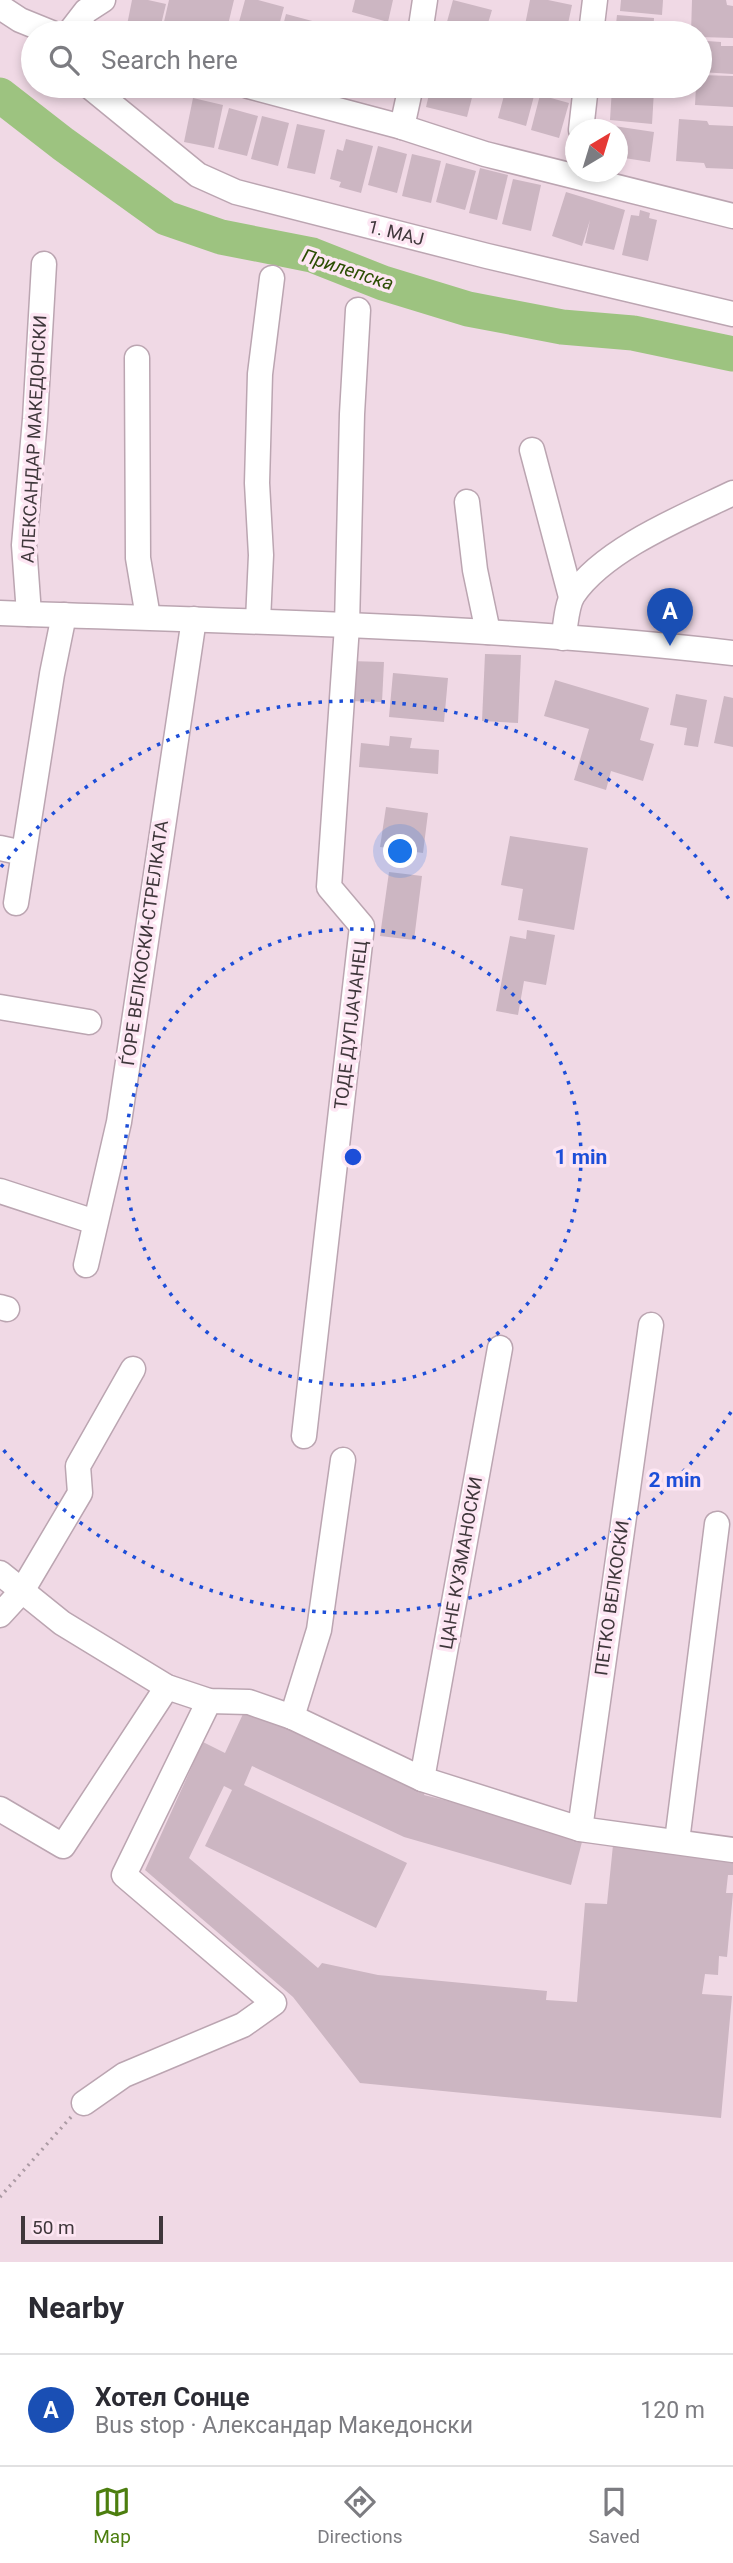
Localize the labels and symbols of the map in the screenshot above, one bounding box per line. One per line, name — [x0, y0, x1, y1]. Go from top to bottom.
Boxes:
north arrow — [565, 119, 628, 182]
street label: 1. МАЈ — [366, 215, 426, 250]
water label: Прилепска — [299, 244, 397, 295]
street label: АЛЕКСАНДАР МАКЕДОНСКИ — [17, 315, 50, 563]
pin: A — [647, 588, 693, 646]
street label: ЃОРЕ ВЕЛКОСКИ-СТРЕЛКАТА — [117, 819, 172, 1067]
your location — [383, 834, 417, 868]
street label: ТОДЕ ДУПЈАЧАНЕЦ — [330, 939, 371, 1111]
centre of rings — [341, 1145, 365, 1169]
text: 1 min — [555, 1145, 607, 1169]
text: 2 min — [649, 1468, 701, 1492]
street label: ЦАНЕ КУЗМАНОСКИ — [435, 1475, 486, 1651]
street label: ПЕТКО ВЕЛКОСКИ — [590, 1519, 633, 1677]
scale bar — [21, 2213, 163, 2245]

